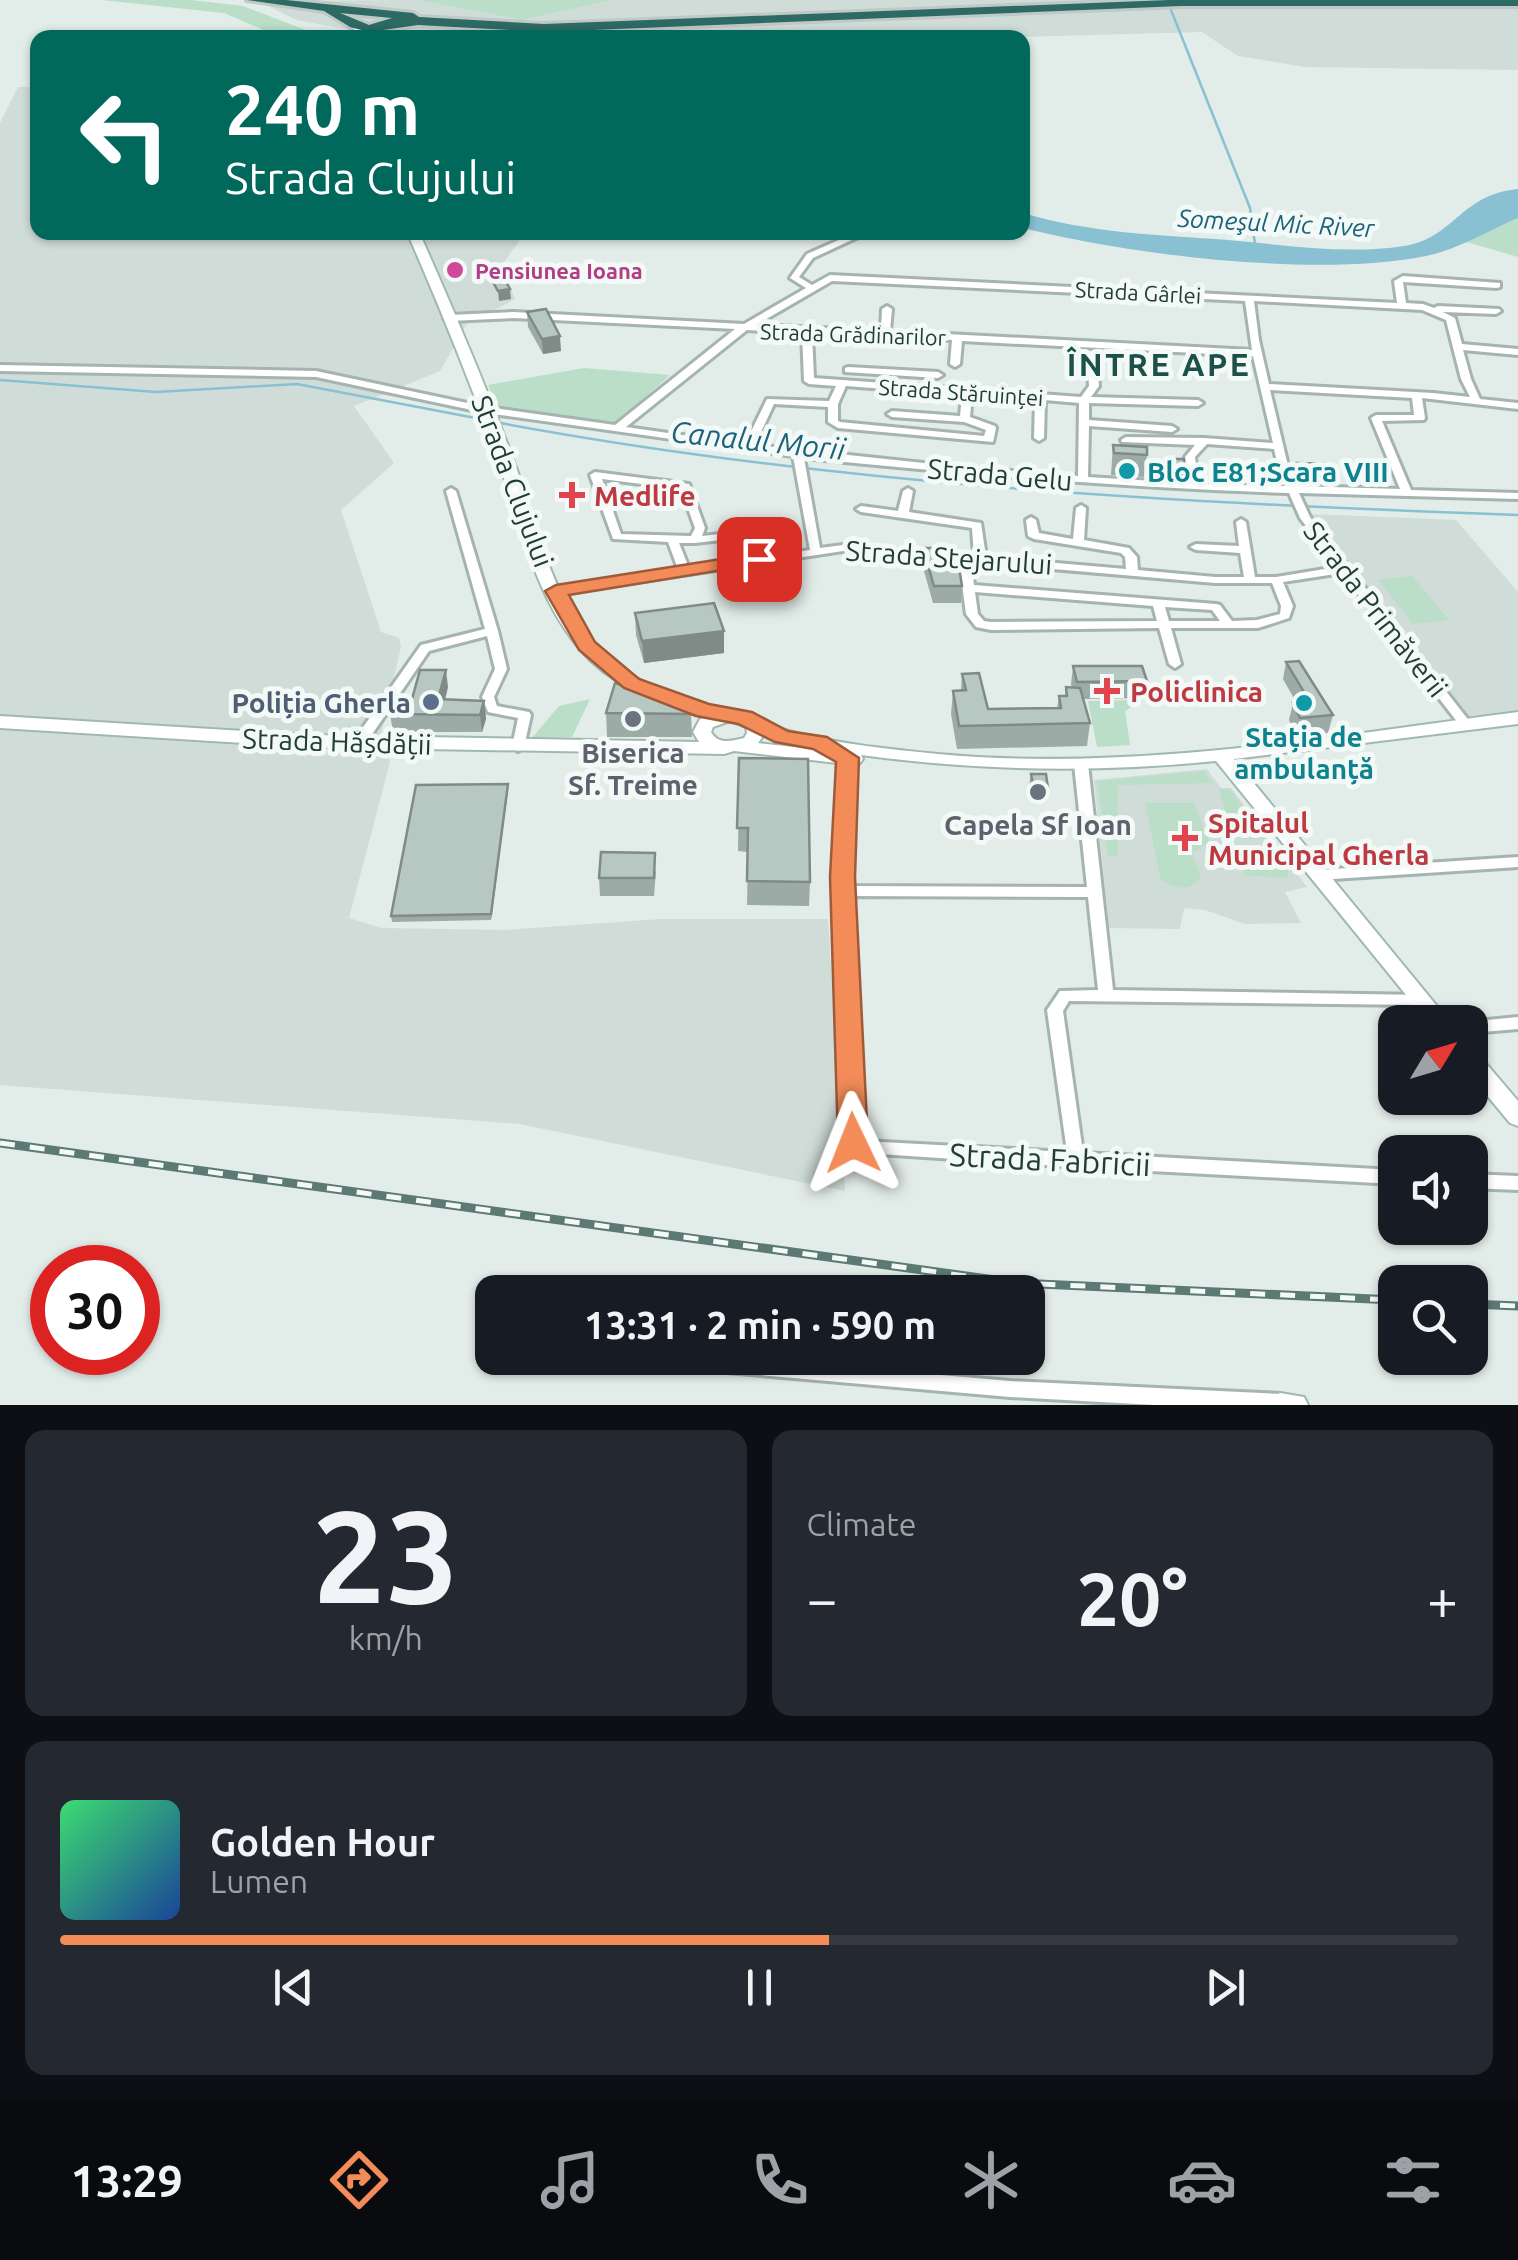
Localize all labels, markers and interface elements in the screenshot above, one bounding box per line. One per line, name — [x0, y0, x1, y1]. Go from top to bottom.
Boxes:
icon: left — [60, 70, 190, 200]
text: 240 m — [225, 70, 420, 148]
text: Strada Clujului — [225, 152, 516, 203]
water label: Someşul Mic River — [1176, 204, 1376, 242]
place label: Pensiunea Ioana — [475, 258, 643, 283]
marker: Pensiunea Ioana — [444, 259, 466, 281]
street label: Strada Gârlei — [1074, 276, 1202, 308]
street label: Strada Grădinarilor — [760, 318, 947, 350]
district label: ÎNTRE APE — [1067, 346, 1251, 382]
street label: Strada Stăruinței — [878, 374, 1044, 410]
street label: Strada Clujului — [466, 391, 560, 571]
water label: Canalul Morii — [669, 414, 848, 466]
street label: Strada Gelu — [926, 452, 1074, 496]
place label: Bloc E81;Scara VIII — [1147, 456, 1389, 487]
marker: Bloc E81;Scara VIII — [1116, 460, 1138, 482]
place label: Medlife — [594, 480, 696, 511]
marker: Medlife — [559, 482, 585, 508]
street label: Strada Primăverii — [1298, 515, 1454, 703]
pin — [717, 517, 802, 602]
icon: arrive — [732, 532, 787, 587]
street label: Strada Stejarului — [845, 534, 1053, 580]
place label: Policlinica — [1130, 676, 1263, 707]
marker: Policlinica — [1094, 678, 1120, 704]
place label: Poliția Gherla — [231, 687, 411, 719]
marker: Poliția Gherla — [420, 691, 442, 713]
marker: Stația de ambulanță — [1293, 692, 1315, 714]
marker: Biserica Sf. Treime — [622, 708, 644, 730]
place label: Stația de ambulanță — [1234, 721, 1374, 785]
street label: Strada Hășdății — [242, 722, 432, 760]
place label: Biserica Sf. Treime — [568, 737, 698, 800]
marker: Capela Sf Ioan — [1027, 781, 1049, 803]
place label: Spitalul Municipal Gherla — [1208, 807, 1430, 870]
place label: Capela Sf Ioan — [944, 809, 1132, 840]
marker: Spitalul Municipal Gherla — [1172, 825, 1198, 851]
north arrow — [1378, 1005, 1488, 1115]
map controls — [1378, 1005, 1488, 1375]
position arrow — [801, 1091, 905, 1195]
button: sound — [1378, 1135, 1488, 1245]
street label: Strada Fabricii — [948, 1136, 1152, 1182]
speed limit sign: 30 — [30, 1245, 160, 1375]
button: search — [1378, 1265, 1488, 1375]
text: 13:31 · 2 min · 590 m — [584, 1304, 936, 1346]
text: 23 — [312, 1482, 459, 1628]
text: Climate — [807, 1506, 917, 1542]
text: 20° — [1077, 1556, 1188, 1640]
text: − — [807, 1568, 838, 1629]
text: + — [1427, 1568, 1458, 1629]
text: km/h — [349, 1620, 423, 1656]
text: Golden Hour — [210, 1821, 435, 1863]
text: Lumen — [210, 1863, 308, 1899]
icon: previous — [266, 1960, 321, 2015]
icon: pause — [732, 1960, 787, 2015]
icon: next — [1198, 1960, 1253, 2015]
icon: directions — [324, 2145, 394, 2215]
icon: music — [535, 2145, 605, 2215]
icon: phone — [745, 2145, 815, 2215]
icon: climate — [956, 2145, 1026, 2215]
icon: car — [1167, 2145, 1237, 2215]
icon: filters — [1378, 2145, 1448, 2215]
text: 13:29 — [70, 2155, 183, 2206]

